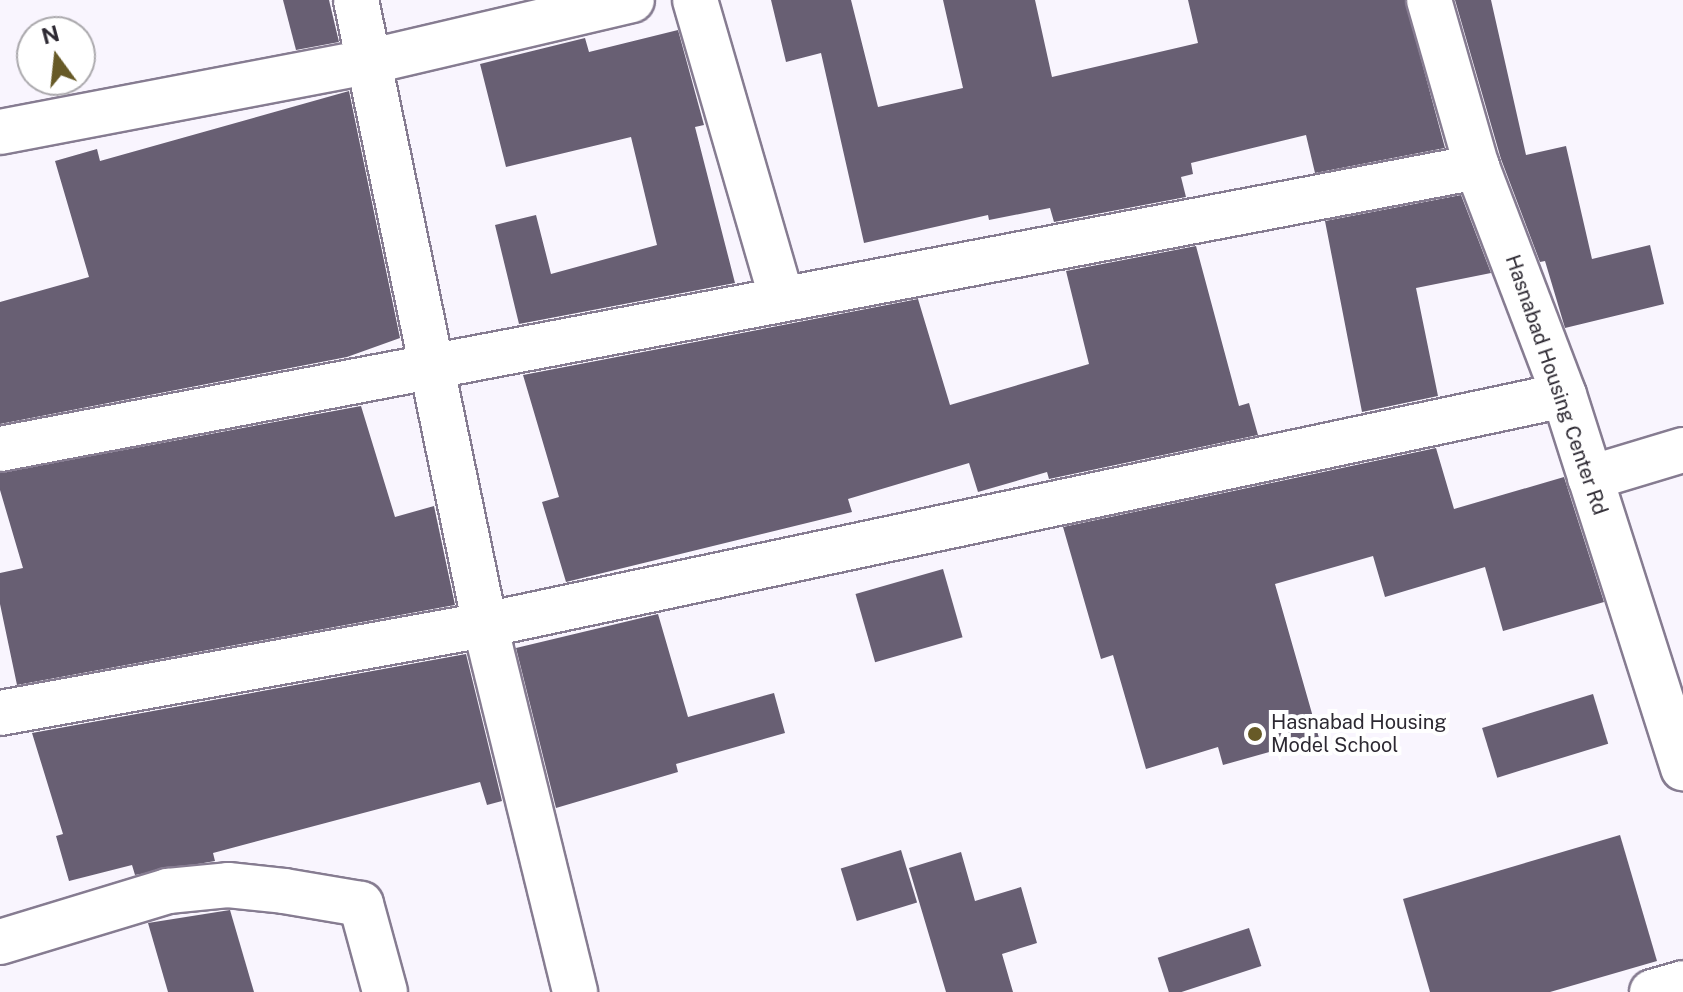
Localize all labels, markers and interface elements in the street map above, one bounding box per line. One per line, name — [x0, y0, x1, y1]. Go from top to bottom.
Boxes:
north arrow — [16, 16, 96, 96]
text: N — [39, 20, 62, 50]
street label: Hasnabad Housing Center Rd — [1500, 252, 1612, 518]
place label: Hasnabad Housing Model School — [1271, 710, 1447, 757]
marker: Hasnabad Housing Model School — [1246, 725, 1264, 743]

